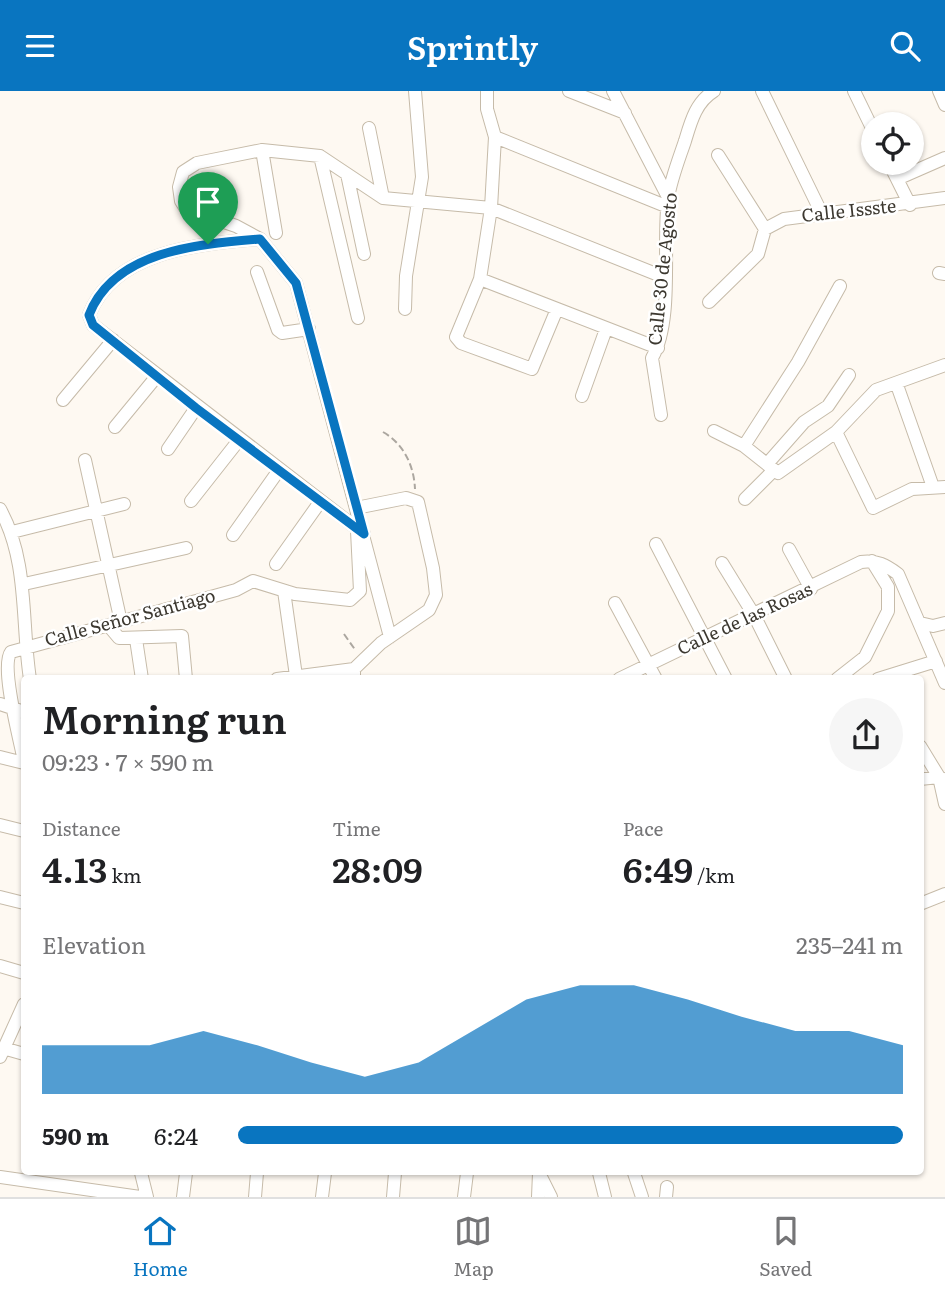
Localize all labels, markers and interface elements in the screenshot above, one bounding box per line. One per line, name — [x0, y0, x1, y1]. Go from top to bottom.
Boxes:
text: Sprintly — [407, 22, 538, 70]
icon: menu — [21, 27, 59, 65]
icon: search — [886, 27, 924, 65]
map controls — [861, 112, 924, 175]
button: locate — [861, 112, 924, 175]
pin — [178, 172, 238, 244]
icon: arrive — [189, 183, 227, 221]
street label: Calle 30 de Agosto — [640, 191, 683, 347]
street label: Calle Issste — [800, 191, 898, 228]
street label: Calle de las Rosas — [672, 574, 816, 661]
street label: Calle Señor Santiago — [41, 581, 218, 652]
text: Morning run — [42, 689, 287, 746]
button: share — [829, 698, 903, 772]
text: 09:23 · 7 × 590 m — [42, 744, 214, 778]
text: Distance — [42, 814, 121, 842]
text: Time — [332, 814, 381, 842]
text: Pace — [623, 814, 663, 842]
text: 4.13 — [42, 842, 108, 894]
text: 28:09 — [332, 842, 423, 894]
text: 6:49 — [623, 842, 693, 894]
text: km — [108, 861, 141, 889]
text: /km — [693, 861, 735, 889]
text: Elevation — [42, 927, 146, 961]
text: 235–241 m — [796, 927, 903, 961]
text: 590 m — [42, 1118, 109, 1152]
text: 6:24 — [154, 1118, 198, 1152]
tab: Home — [133, 1212, 188, 1282]
tab: Map — [453, 1212, 494, 1282]
tab: Saved — [759, 1212, 812, 1282]

